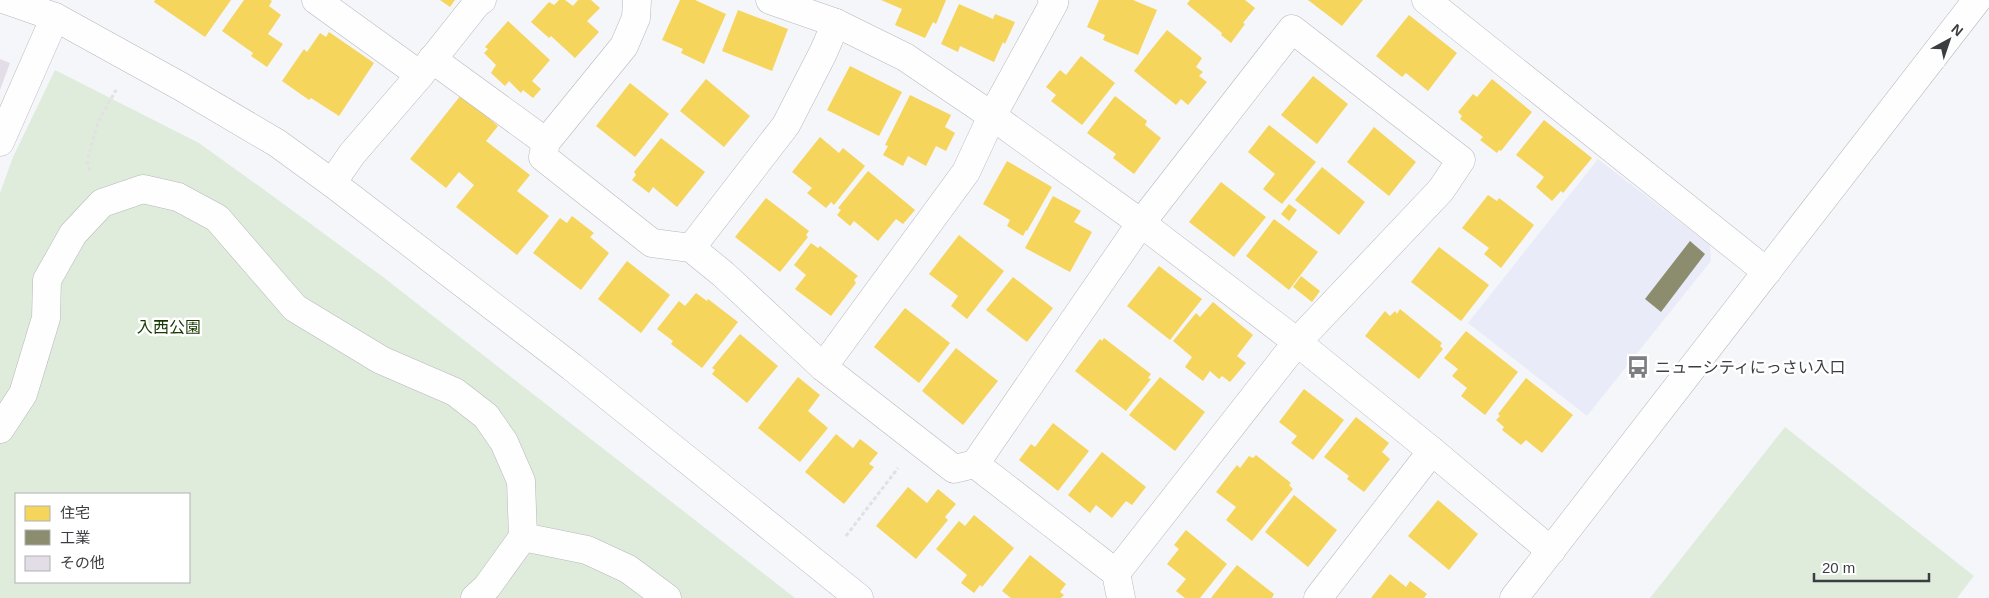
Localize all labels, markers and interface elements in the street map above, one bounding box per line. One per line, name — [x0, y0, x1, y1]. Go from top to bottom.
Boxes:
north arrow — [1924, 15, 1974, 65]
text: N — [1948, 21, 1966, 39]
park label: 入西公園 — [137, 319, 201, 336]
bus stop icon: ニューシティにっさい入口 — [1625, 354, 1651, 380]
place label: ニューシティにっさい入口 — [1655, 359, 1846, 376]
legend — [15, 493, 190, 583]
text: 住宅 — [60, 504, 90, 521]
text: 工業 — [60, 529, 90, 546]
scale bar — [1814, 550, 1929, 582]
text: その他 — [60, 554, 105, 571]
text: 20 m — [1822, 559, 1855, 576]

